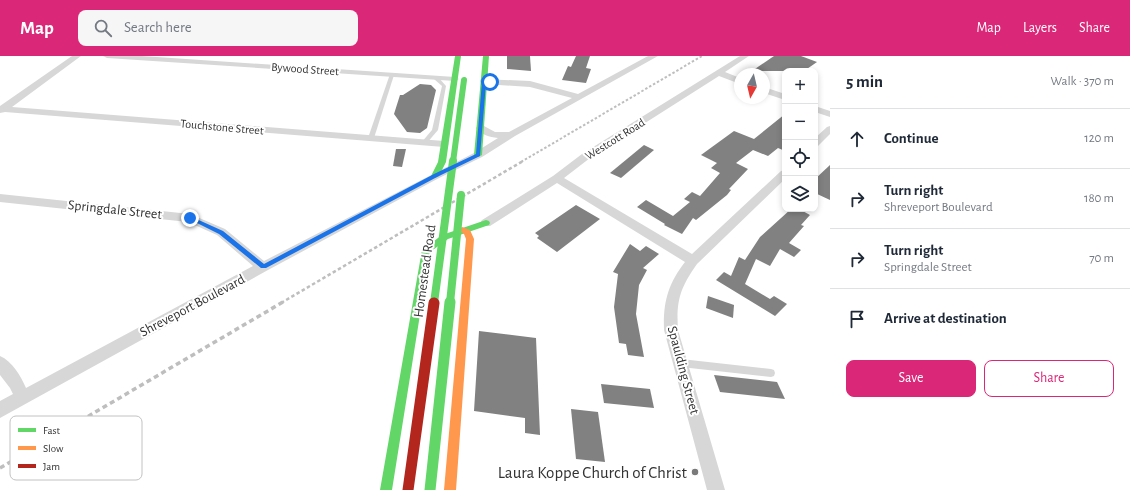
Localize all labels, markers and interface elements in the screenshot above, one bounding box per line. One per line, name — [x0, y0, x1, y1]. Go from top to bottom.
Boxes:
search box — [78, 10, 358, 46]
icon: search — [92, 17, 114, 39]
text: Map — [20, 19, 54, 38]
text: Search here — [124, 20, 192, 35]
text: Map — [976, 21, 1001, 35]
text: Layers — [1023, 21, 1057, 35]
text: Share — [1079, 21, 1110, 35]
street label: Bywood Street — [271, 61, 339, 78]
north arrow — [734, 68, 770, 104]
map controls — [782, 68, 818, 212]
button: + — [782, 68, 818, 104]
route start — [481, 73, 499, 91]
text: 5 min — [846, 73, 883, 90]
text: Walk · 370 m — [1050, 75, 1114, 88]
button: − — [782, 104, 818, 140]
street label: Westcott Road — [583, 116, 647, 162]
street label: Touchstone Street — [180, 117, 264, 137]
icon: ahead — [846, 128, 868, 150]
text: Continue — [884, 131, 939, 146]
text: 120 m — [1084, 132, 1114, 145]
button: locate — [782, 140, 818, 176]
button: layers — [782, 176, 818, 212]
text: Turn right — [884, 183, 943, 198]
icon: right — [846, 188, 868, 210]
text: 180 m — [1084, 192, 1114, 205]
street label: Springdale Street — [67, 198, 163, 222]
text: Shreveport Boulevard — [884, 201, 993, 214]
route end — [181, 209, 199, 227]
street label: Homestead Road — [412, 224, 438, 318]
text: Turn right — [884, 243, 943, 258]
icon: right — [846, 248, 868, 270]
text: 70 m — [1089, 252, 1114, 265]
text: Springdale Street — [884, 261, 972, 274]
street label: Shreveport Boulevard — [138, 272, 247, 340]
icon: arrive — [846, 308, 868, 330]
text: Arrive at destination — [884, 311, 1007, 326]
street label: Spaulding Street — [665, 325, 702, 416]
button: Save — [846, 360, 976, 397]
button: Share — [984, 360, 1114, 397]
legend — [10, 416, 142, 480]
text: Fast — [43, 425, 61, 436]
text: Slow — [43, 443, 64, 454]
text: Jam — [43, 461, 60, 472]
place label: Laura Koppe Church of Christ — [498, 464, 688, 481]
marker: Laura Koppe Church of Christ — [690, 467, 700, 477]

